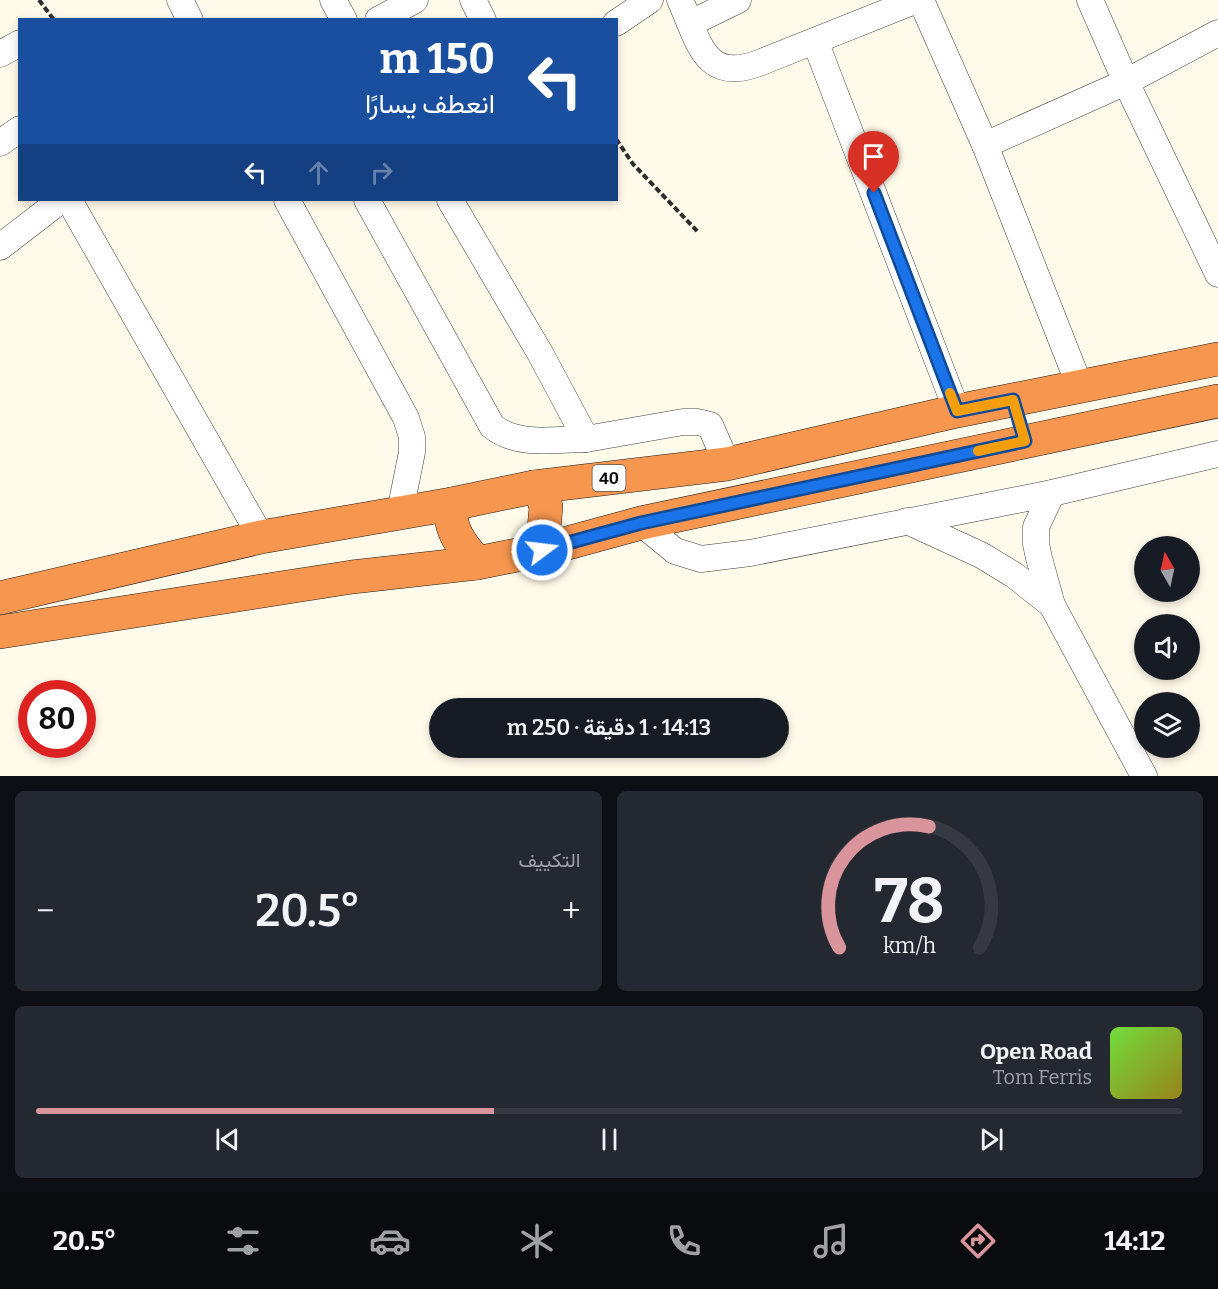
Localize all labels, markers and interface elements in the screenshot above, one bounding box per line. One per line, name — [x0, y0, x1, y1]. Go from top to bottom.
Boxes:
text: 150 m — [380, 34, 495, 84]
icon: left — [516, 42, 594, 120]
text: انعطف يسارًا — [365, 88, 495, 120]
pin — [848, 131, 899, 193]
icon: arrive — [857, 140, 890, 173]
icon: left — [239, 156, 272, 189]
icon: ahead — [302, 156, 335, 189]
icon: right — [365, 156, 398, 189]
road number: 40 — [592, 465, 626, 491]
position arrow — [510, 518, 574, 582]
north arrow — [1134, 536, 1200, 602]
map controls — [1134, 536, 1200, 758]
button: sound — [1134, 614, 1200, 680]
speed limit sign: 80 — [18, 680, 96, 758]
button: layers — [1134, 692, 1200, 758]
text: 14:13 · 1 دقيقة · 250 m — [507, 714, 711, 741]
text: التكييف — [518, 848, 581, 872]
text: 78 — [875, 864, 945, 939]
text: 20.5° — [255, 884, 361, 938]
text: − — [36, 891, 54, 931]
text: + — [562, 891, 580, 931]
text: km/h — [883, 933, 936, 959]
text: Open Road — [980, 1038, 1092, 1065]
text: Tom Ferris — [993, 1065, 1092, 1089]
icon: previous — [211, 1123, 244, 1156]
icon: pause — [593, 1123, 626, 1156]
icon: next — [975, 1123, 1008, 1156]
icon: filters — [222, 1220, 264, 1262]
icon: car — [369, 1220, 411, 1262]
icon: climate — [516, 1220, 558, 1262]
icon: phone — [663, 1220, 705, 1262]
icon: music — [810, 1220, 852, 1262]
icon: directions — [957, 1220, 999, 1262]
text: 20.5° — [53, 1225, 116, 1257]
text: 14:12 — [1104, 1225, 1165, 1257]

